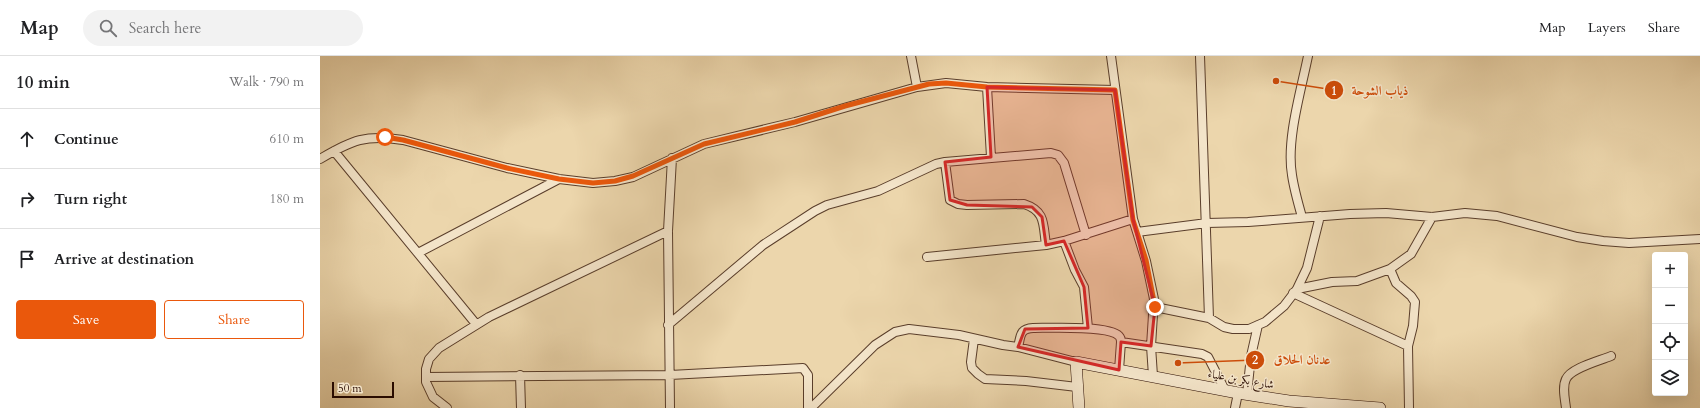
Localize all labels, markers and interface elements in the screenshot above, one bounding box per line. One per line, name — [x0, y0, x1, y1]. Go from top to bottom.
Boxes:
search box — [83, 10, 363, 46]
text: Map — [20, 15, 59, 41]
icon: search — [97, 17, 119, 39]
text: Search here — [129, 18, 201, 38]
text: Map — [1539, 18, 1566, 37]
text: Layers — [1588, 18, 1626, 37]
text: Share — [1648, 18, 1680, 37]
text: 10 min — [16, 71, 70, 94]
text: Walk · 790 m — [229, 73, 304, 91]
callout: ذياب الشوحة — [1324, 78, 1417, 103]
text: ذياب الشوحة — [1352, 82, 1408, 100]
text: 1 — [1331, 83, 1337, 99]
icon: ahead — [16, 128, 38, 150]
route start — [376, 128, 394, 146]
text: Continue — [54, 129, 119, 149]
text: 610 m — [270, 130, 304, 148]
icon: right — [16, 188, 38, 210]
text: Turn right — [54, 189, 127, 209]
text: 180 m — [270, 190, 304, 208]
icon: arrive — [16, 248, 38, 270]
text: Arrive at destination — [54, 249, 194, 269]
map controls — [1652, 252, 1688, 396]
button: + — [1652, 252, 1688, 288]
button: − — [1652, 288, 1688, 324]
route end — [1146, 298, 1164, 316]
button: Save — [16, 300, 156, 339]
button: Share — [164, 300, 304, 339]
button: locate — [1652, 324, 1688, 360]
callout: عدنان الحلاق — [1245, 347, 1338, 372]
text: عدنان الحلاق — [1274, 351, 1330, 369]
text: 2 — [1252, 352, 1258, 368]
button: layers — [1652, 360, 1688, 396]
street label: شارع بكر بن علياء — [1206, 365, 1276, 396]
scale bar — [332, 380, 394, 399]
text: 50 m — [338, 381, 362, 396]

